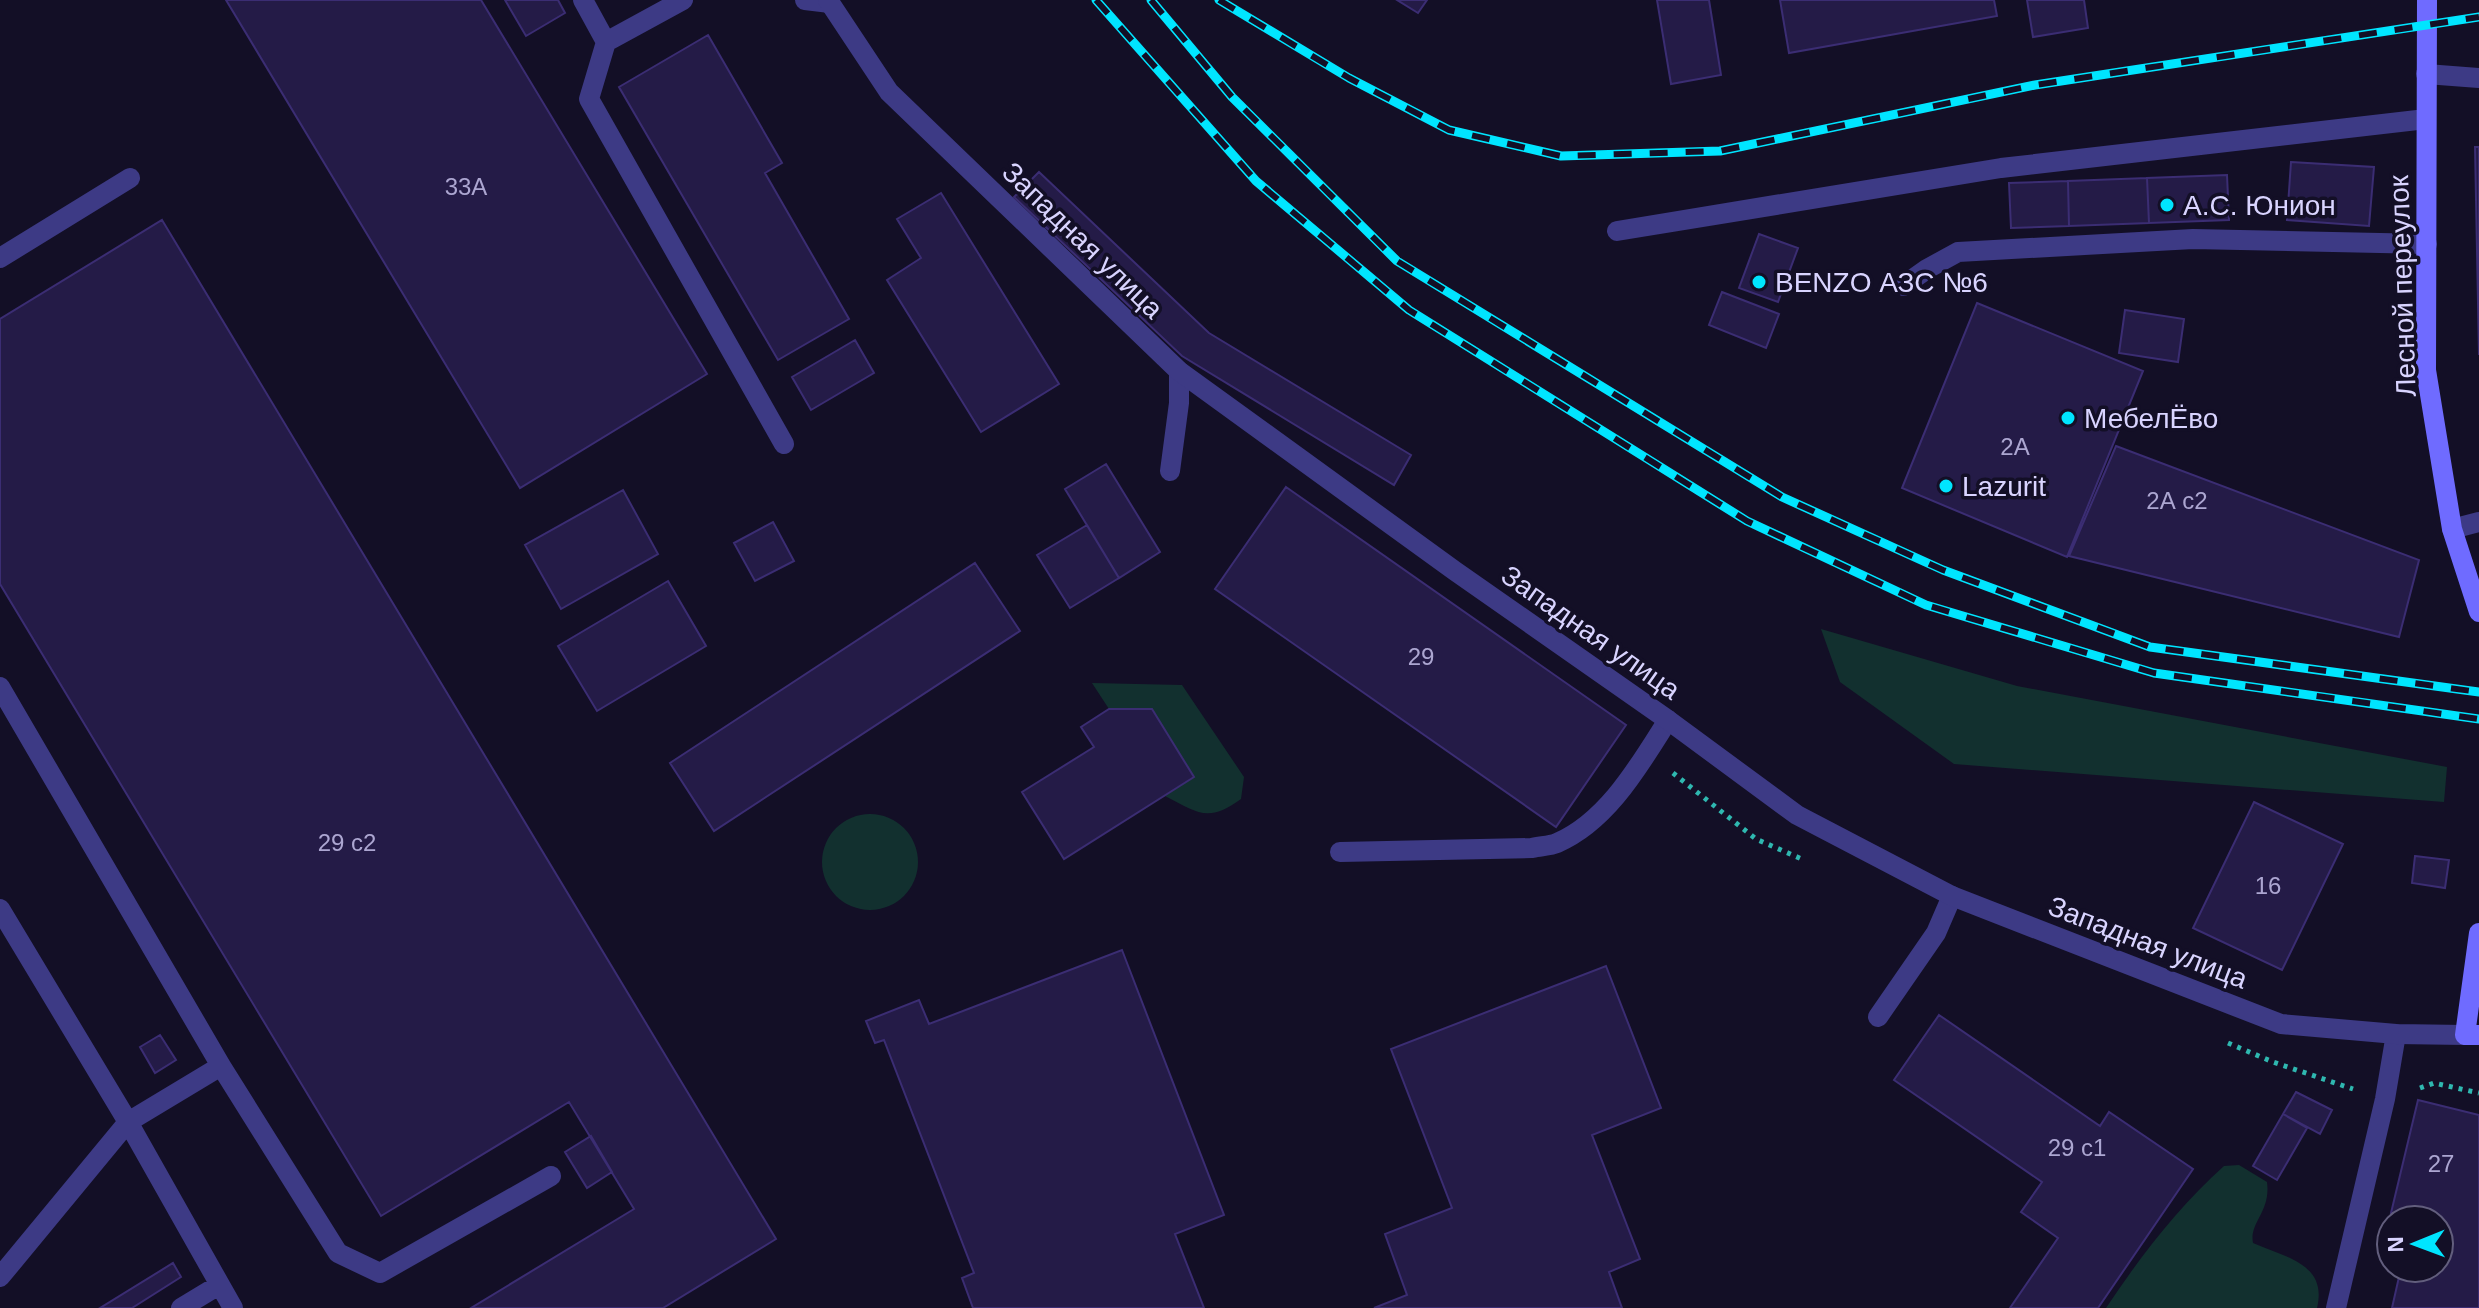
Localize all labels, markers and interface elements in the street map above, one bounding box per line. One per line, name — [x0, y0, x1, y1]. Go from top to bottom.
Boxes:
street label: Западная улица — [996, 156, 1169, 325]
house number: 33А — [445, 173, 487, 200]
street label: Лесной переулок — [2383, 174, 2422, 397]
place label: А.С. Юнион — [2183, 190, 2336, 221]
marker: А.С. Юнион — [2158, 196, 2176, 214]
place label: BENZO АЗС №6 — [1775, 267, 1988, 298]
marker: BENZO АЗС №6 — [1750, 273, 1768, 291]
place label: МебелЁво — [2084, 403, 2218, 434]
marker: МебелЁво — [2059, 409, 2077, 427]
house number: 2А — [2000, 433, 2030, 460]
place label: Lazurit — [1962, 471, 2046, 502]
marker: Lazurit — [1937, 477, 1955, 495]
house number: 2А с2 — [2146, 487, 2208, 514]
street label: Западная улица — [1496, 559, 1686, 706]
house number: 29 — [1408, 643, 1434, 670]
house number: 29 с2 — [318, 829, 376, 856]
house number: 16 — [2255, 872, 2281, 899]
street label: Западная улица — [2044, 890, 2252, 995]
house number: 29 с1 — [2048, 1134, 2106, 1161]
house number: 27 — [2428, 1150, 2454, 1177]
north arrow — [2375, 1204, 2455, 1284]
text: N — [2383, 1236, 2408, 1253]

